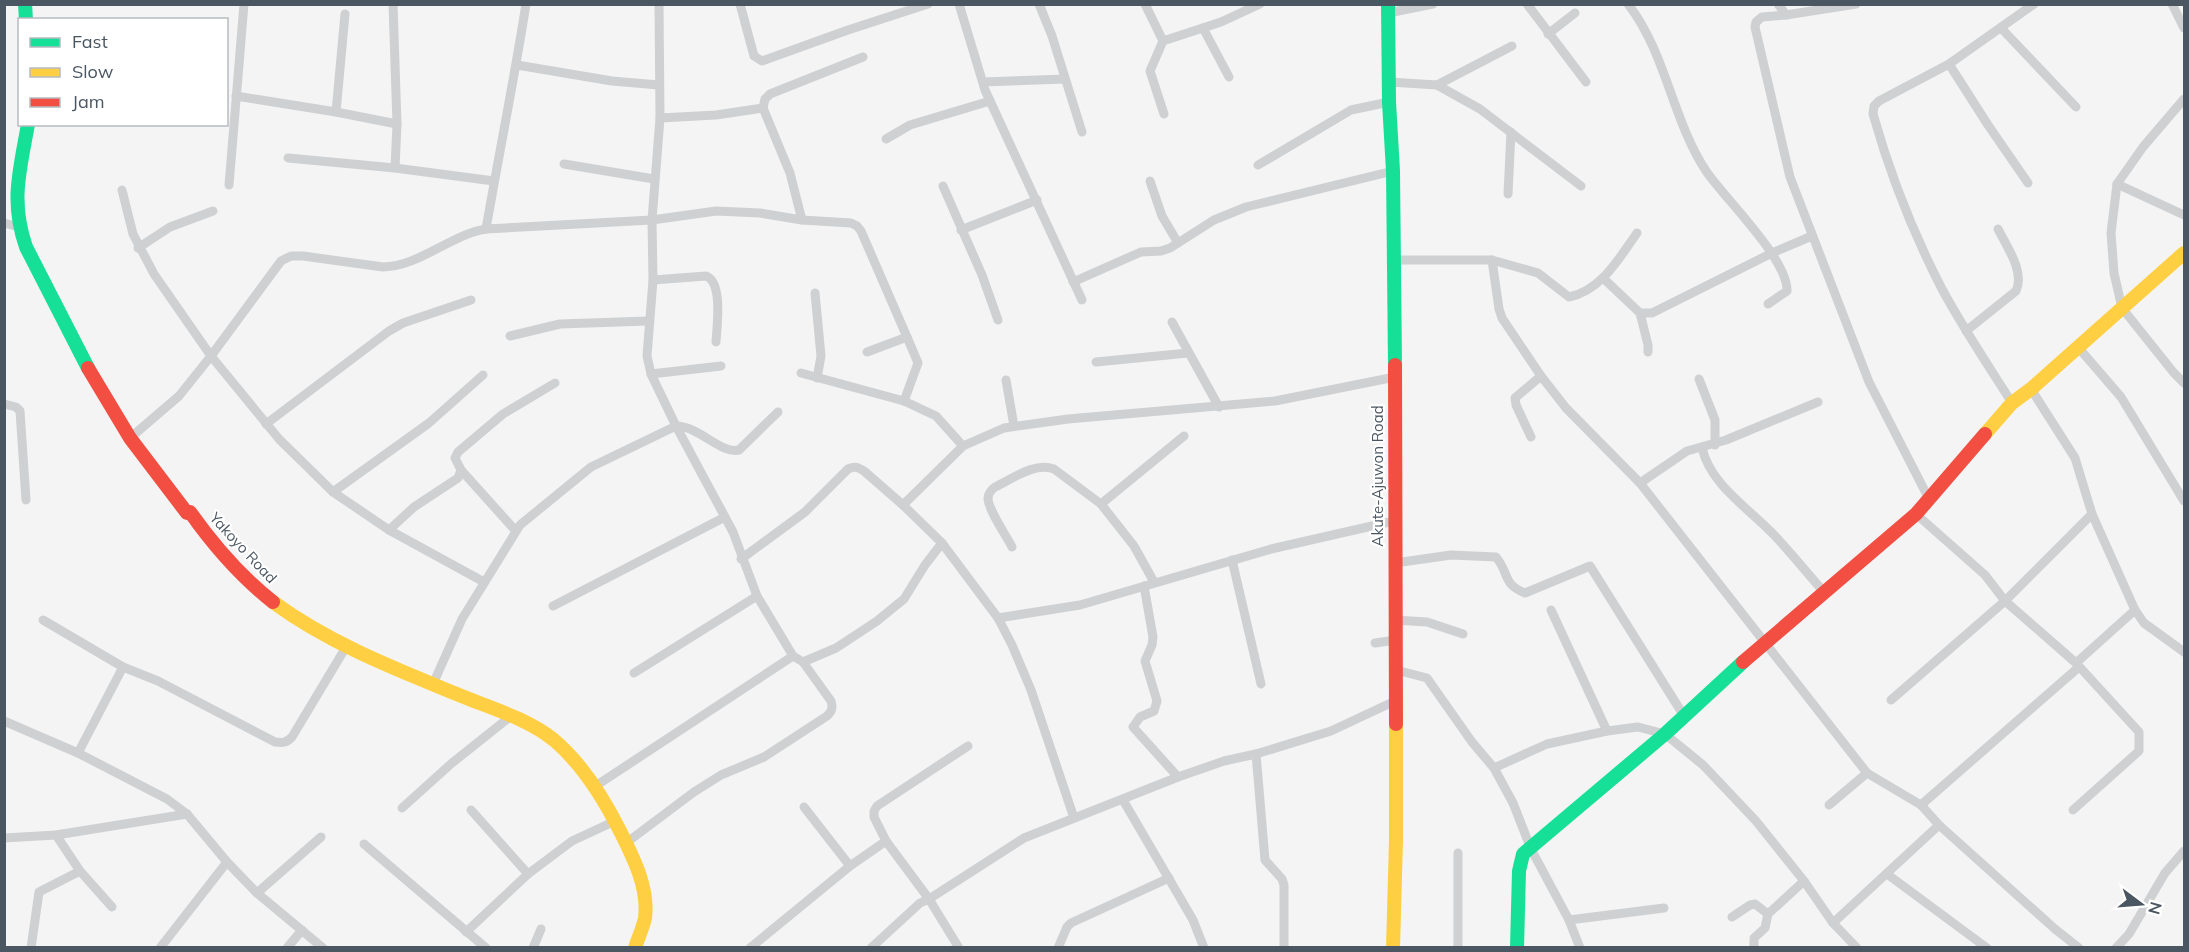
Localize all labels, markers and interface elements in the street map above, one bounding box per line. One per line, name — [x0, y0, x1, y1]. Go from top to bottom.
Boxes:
legend — [18, 18, 228, 126]
text: Fast — [72, 30, 108, 53]
text: Slow — [72, 60, 114, 83]
text: Jam — [72, 90, 105, 113]
street label: Akute-Ajuwon Road — [1368, 405, 1387, 547]
street label: Yakoyo Road — [205, 508, 281, 587]
north arrow — [2111, 874, 2171, 934]
text: N — [2144, 900, 2167, 917]

